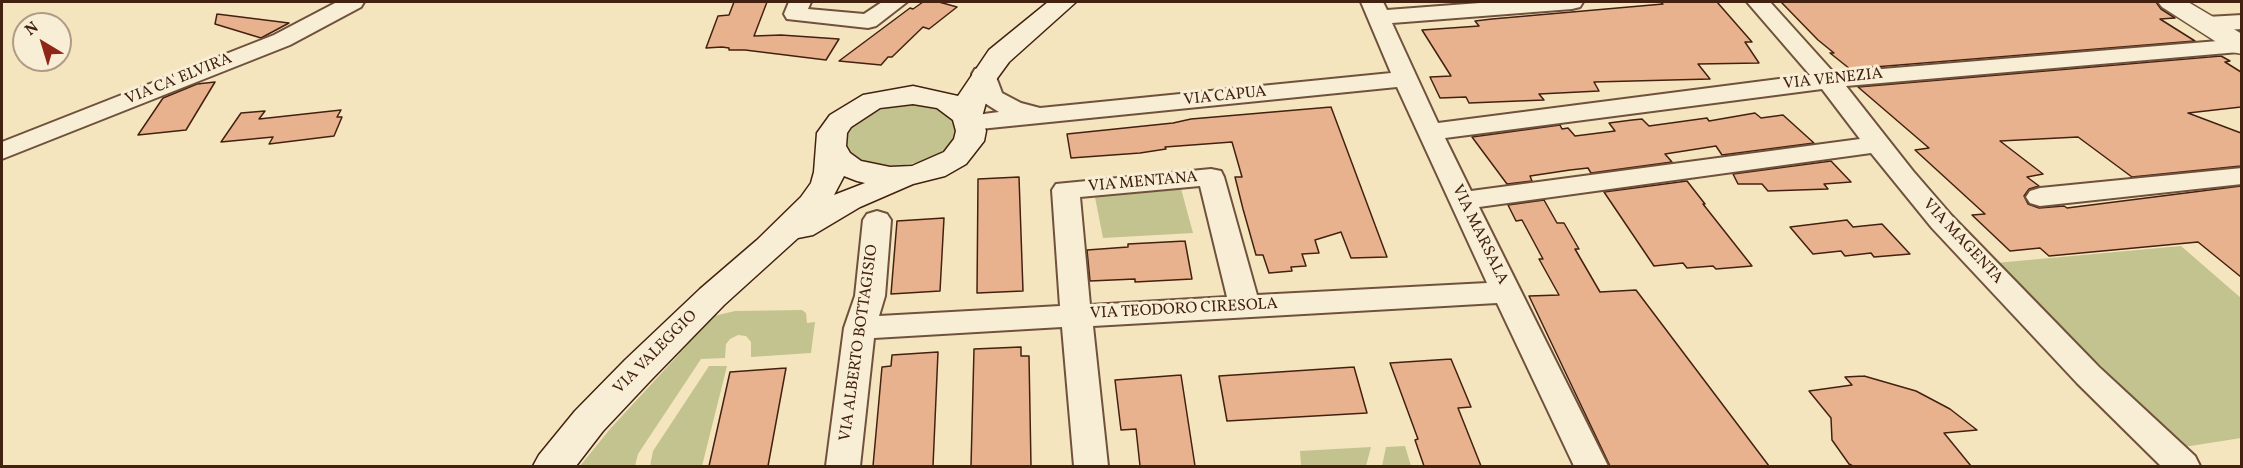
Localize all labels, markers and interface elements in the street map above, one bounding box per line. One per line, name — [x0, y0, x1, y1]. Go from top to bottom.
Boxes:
north arrow — [12, 12, 72, 72]
text: N — [21, 17, 44, 42]
street label: VIA CA' ELVIRA — [123, 50, 235, 110]
street label: VIA VENEZIA — [1782, 65, 1884, 95]
street label: VIA CAPUA — [1183, 83, 1267, 111]
street label: VIA MENTANA — [1087, 169, 1199, 197]
street label: VIA MARSALA — [1447, 182, 1511, 288]
street label: VIA MAGENTA — [1918, 195, 2006, 289]
street label: VIA ALBERTO BOTTAGISIO — [837, 243, 883, 443]
street label: VIA TEODORO CIRESOLA — [1090, 295, 1278, 325]
street label: VIA VALEGGIO — [610, 307, 702, 399]

